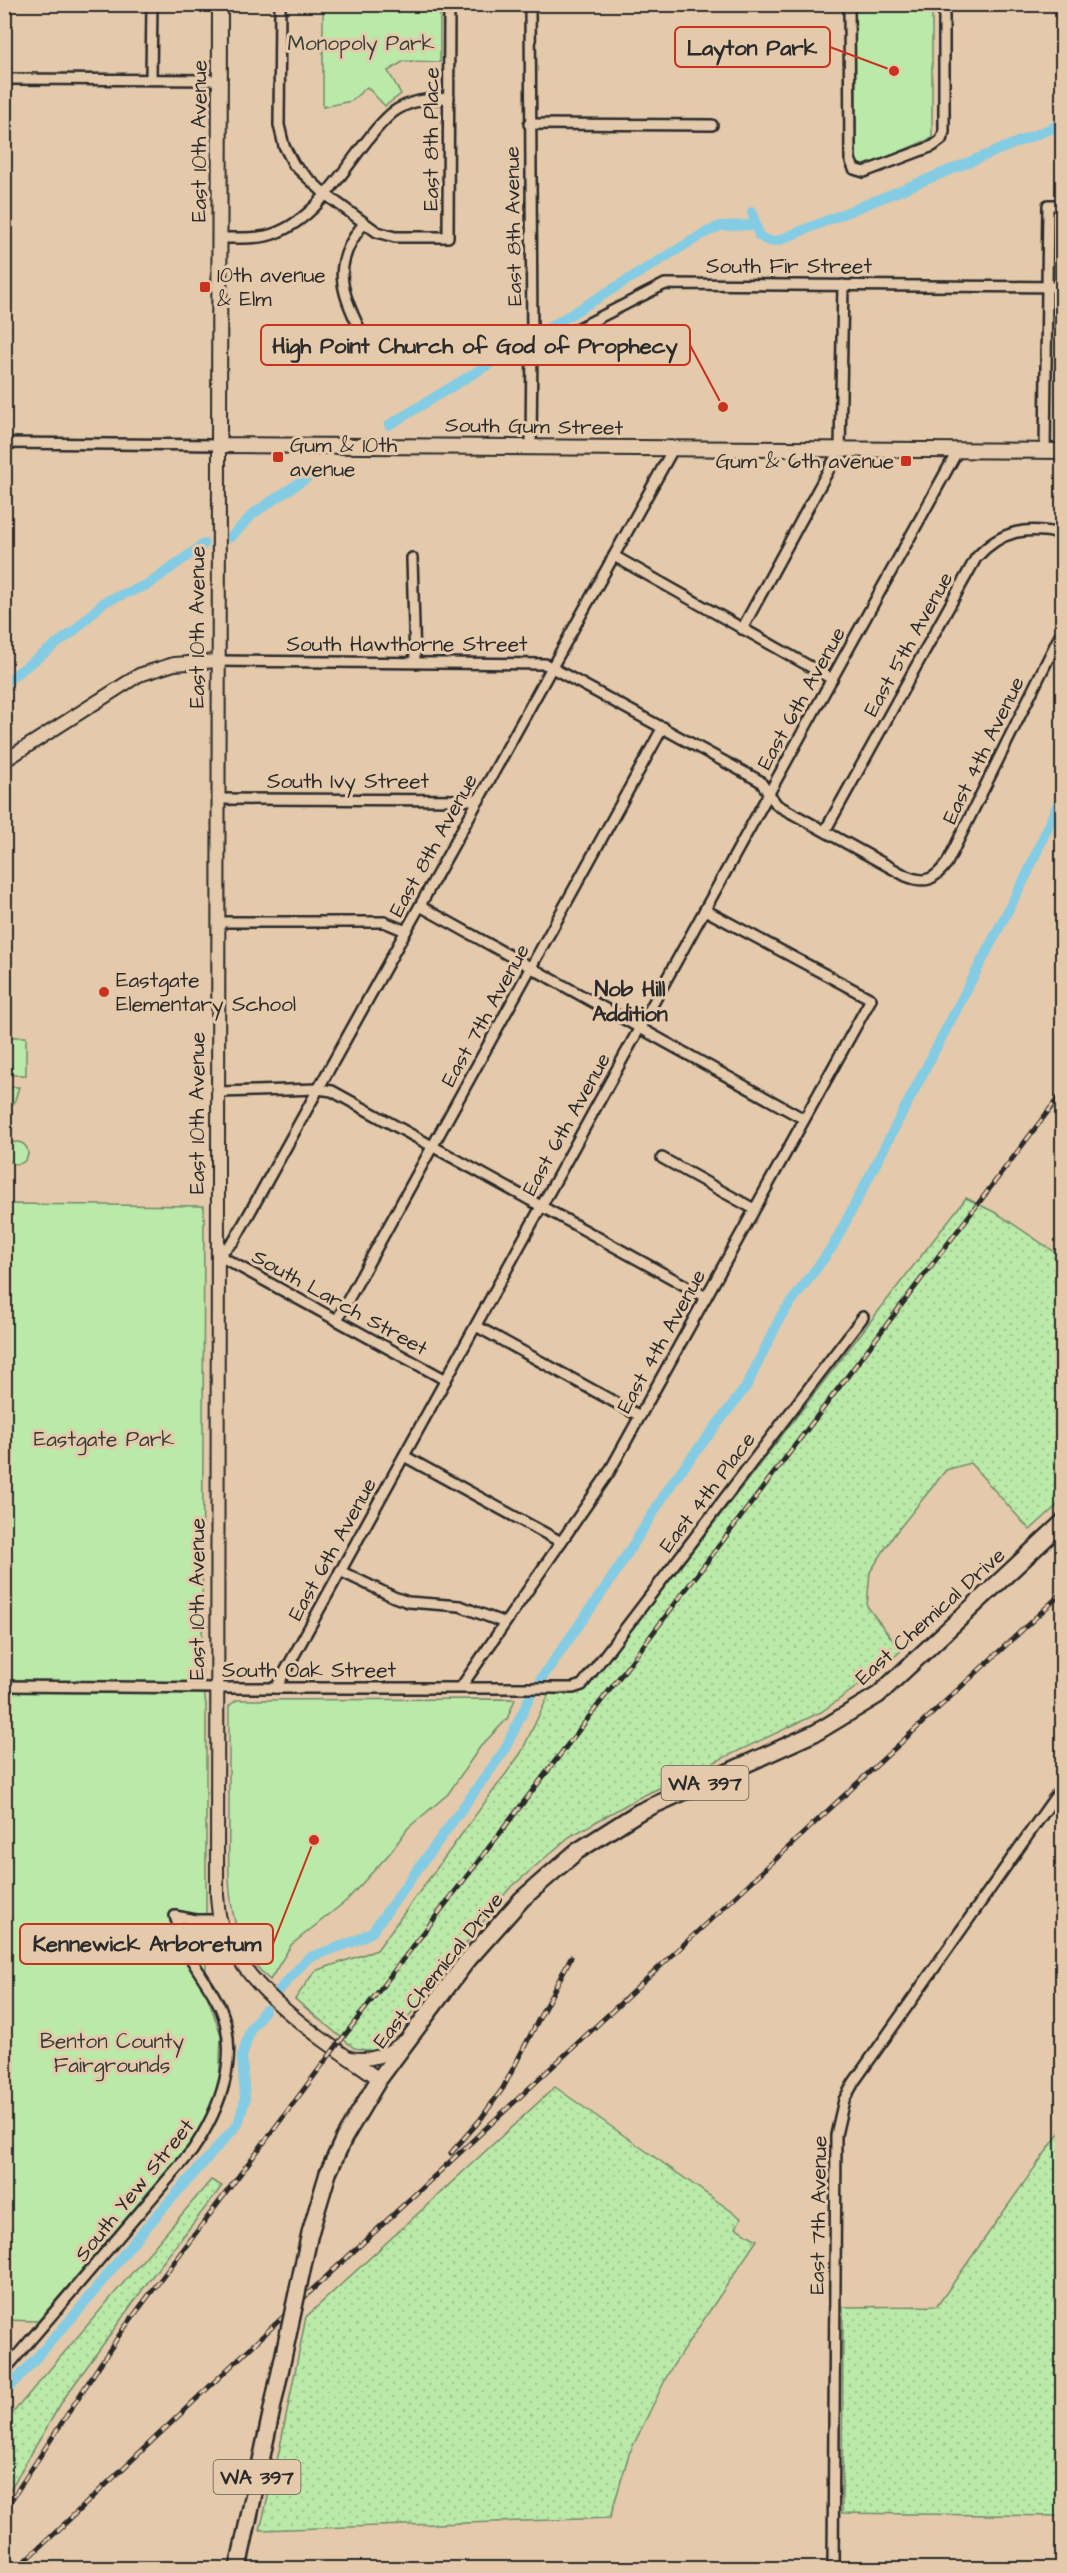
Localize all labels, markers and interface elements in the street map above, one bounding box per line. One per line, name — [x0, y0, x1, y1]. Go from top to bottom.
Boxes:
callout: Layton Park — [675, 27, 830, 67]
park label: Monopoly Park — [288, 29, 434, 60]
text: Layton Park — [687, 33, 818, 66]
street label: East 10th Avenue — [185, 60, 214, 222]
street label: East 8th Place — [417, 67, 446, 211]
street label: East 8th Avenue — [498, 146, 529, 306]
street label: South Fir Street — [706, 252, 872, 281]
place label: 10th avenue & Elm — [217, 261, 326, 314]
marker: 10th avenue & Elm — [198, 280, 212, 294]
callout: High Point Church of God of Prophecy — [261, 325, 690, 365]
text: High Point Church of God of Prophecy — [272, 331, 679, 364]
street label: South Gum Street — [445, 410, 624, 443]
place label: Gum & 10th avenue — [290, 431, 398, 484]
place label: Gum & 6th avenue — [716, 447, 894, 476]
marker: Gum & 10th avenue — [271, 450, 285, 464]
marker: Gum & 6th avenue — [899, 454, 913, 468]
street label: East 10th Avenue — [183, 546, 212, 708]
street label: East 5th Avenue — [857, 567, 960, 722]
street label: East 6th Avenue — [750, 622, 853, 775]
street label: South Hawthorne Street — [287, 630, 528, 659]
street label: East 4th Avenue — [935, 672, 1032, 829]
street label: South Ivy Street — [267, 767, 430, 798]
street label: East 8th Avenue — [382, 768, 485, 922]
street label: East 7th Avenue — [434, 939, 537, 1092]
place label: Eastgate Elementary School — [116, 966, 296, 1021]
district label: Nob Hill Addition — [592, 974, 668, 1030]
marker: Eastgate Elementary School — [97, 985, 111, 999]
street label: East 10th Avenue — [183, 1032, 212, 1194]
street label: East 6th Avenue — [515, 1048, 618, 1201]
street label: South Larch Street — [247, 1242, 433, 1363]
street label: East 4th Avenue — [610, 1264, 713, 1418]
park label: Eastgate Park — [34, 1425, 174, 1456]
street label: East 4th Place — [652, 1426, 762, 1559]
street label: East 6th Avenue — [281, 1473, 384, 1626]
street label: East 10th Avenue — [183, 1518, 212, 1680]
street label: East Chemical Drive — [849, 1541, 1012, 1692]
street label: South Oak Street — [222, 1656, 397, 1685]
road number: WA 397 — [662, 1766, 748, 1800]
street label: East Chemical Drive — [366, 1886, 510, 2054]
callout: Kennewick Arboretum — [20, 1924, 273, 1964]
text: Kennewick Arboretum — [33, 1929, 262, 1960]
park label: Benton County Fairgrounds — [40, 2027, 184, 2082]
street label: South Yew Street — [68, 2112, 201, 2268]
street label: East 7th Avenue — [803, 2135, 834, 2295]
road number: WA 397 — [214, 2460, 300, 2494]

